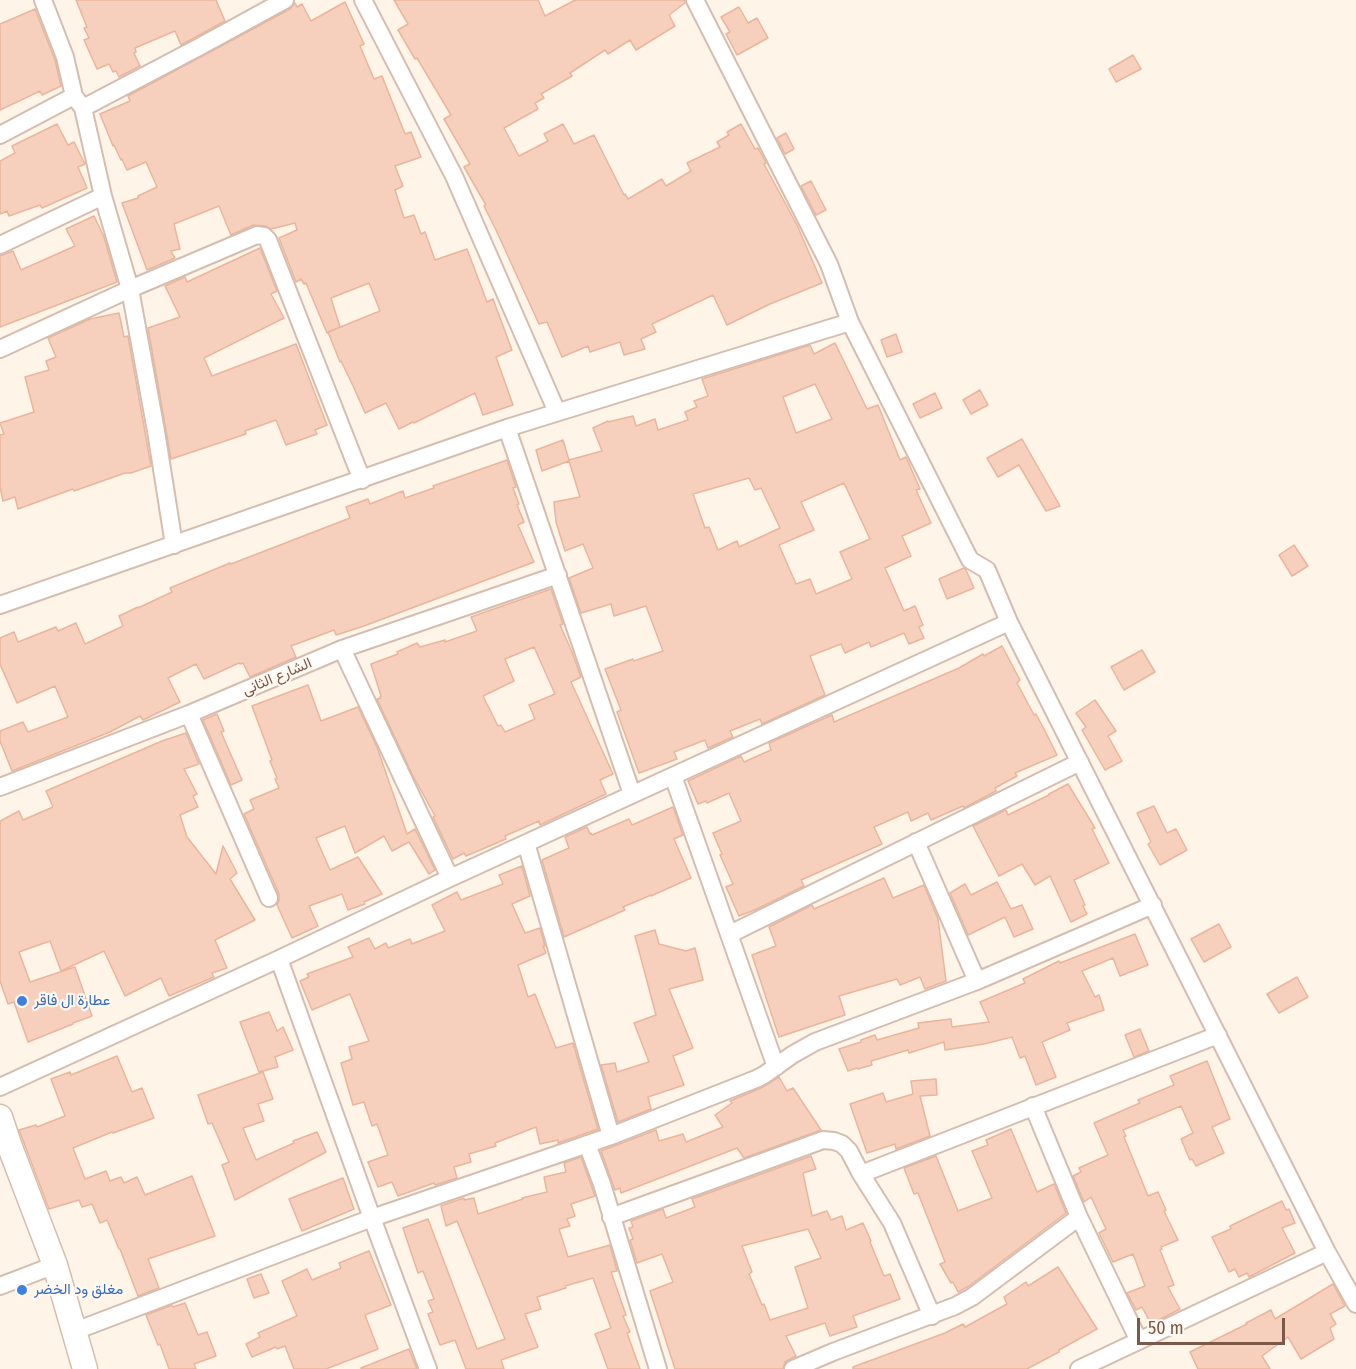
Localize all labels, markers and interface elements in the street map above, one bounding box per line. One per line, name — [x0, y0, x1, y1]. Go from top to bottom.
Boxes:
street label: الشارع الثانى — [240, 654, 314, 700]
place label: عطارة ال فاقر — [34, 992, 110, 1010]
marker: عطارة ال فاقر — [15, 994, 29, 1008]
place label: مغلق ود الخضر — [34, 1281, 123, 1299]
marker: مغلق ود الخضر — [15, 1283, 29, 1297]
scale bar — [1140, 1306, 1288, 1344]
text: 50 m — [1148, 1317, 1184, 1339]

